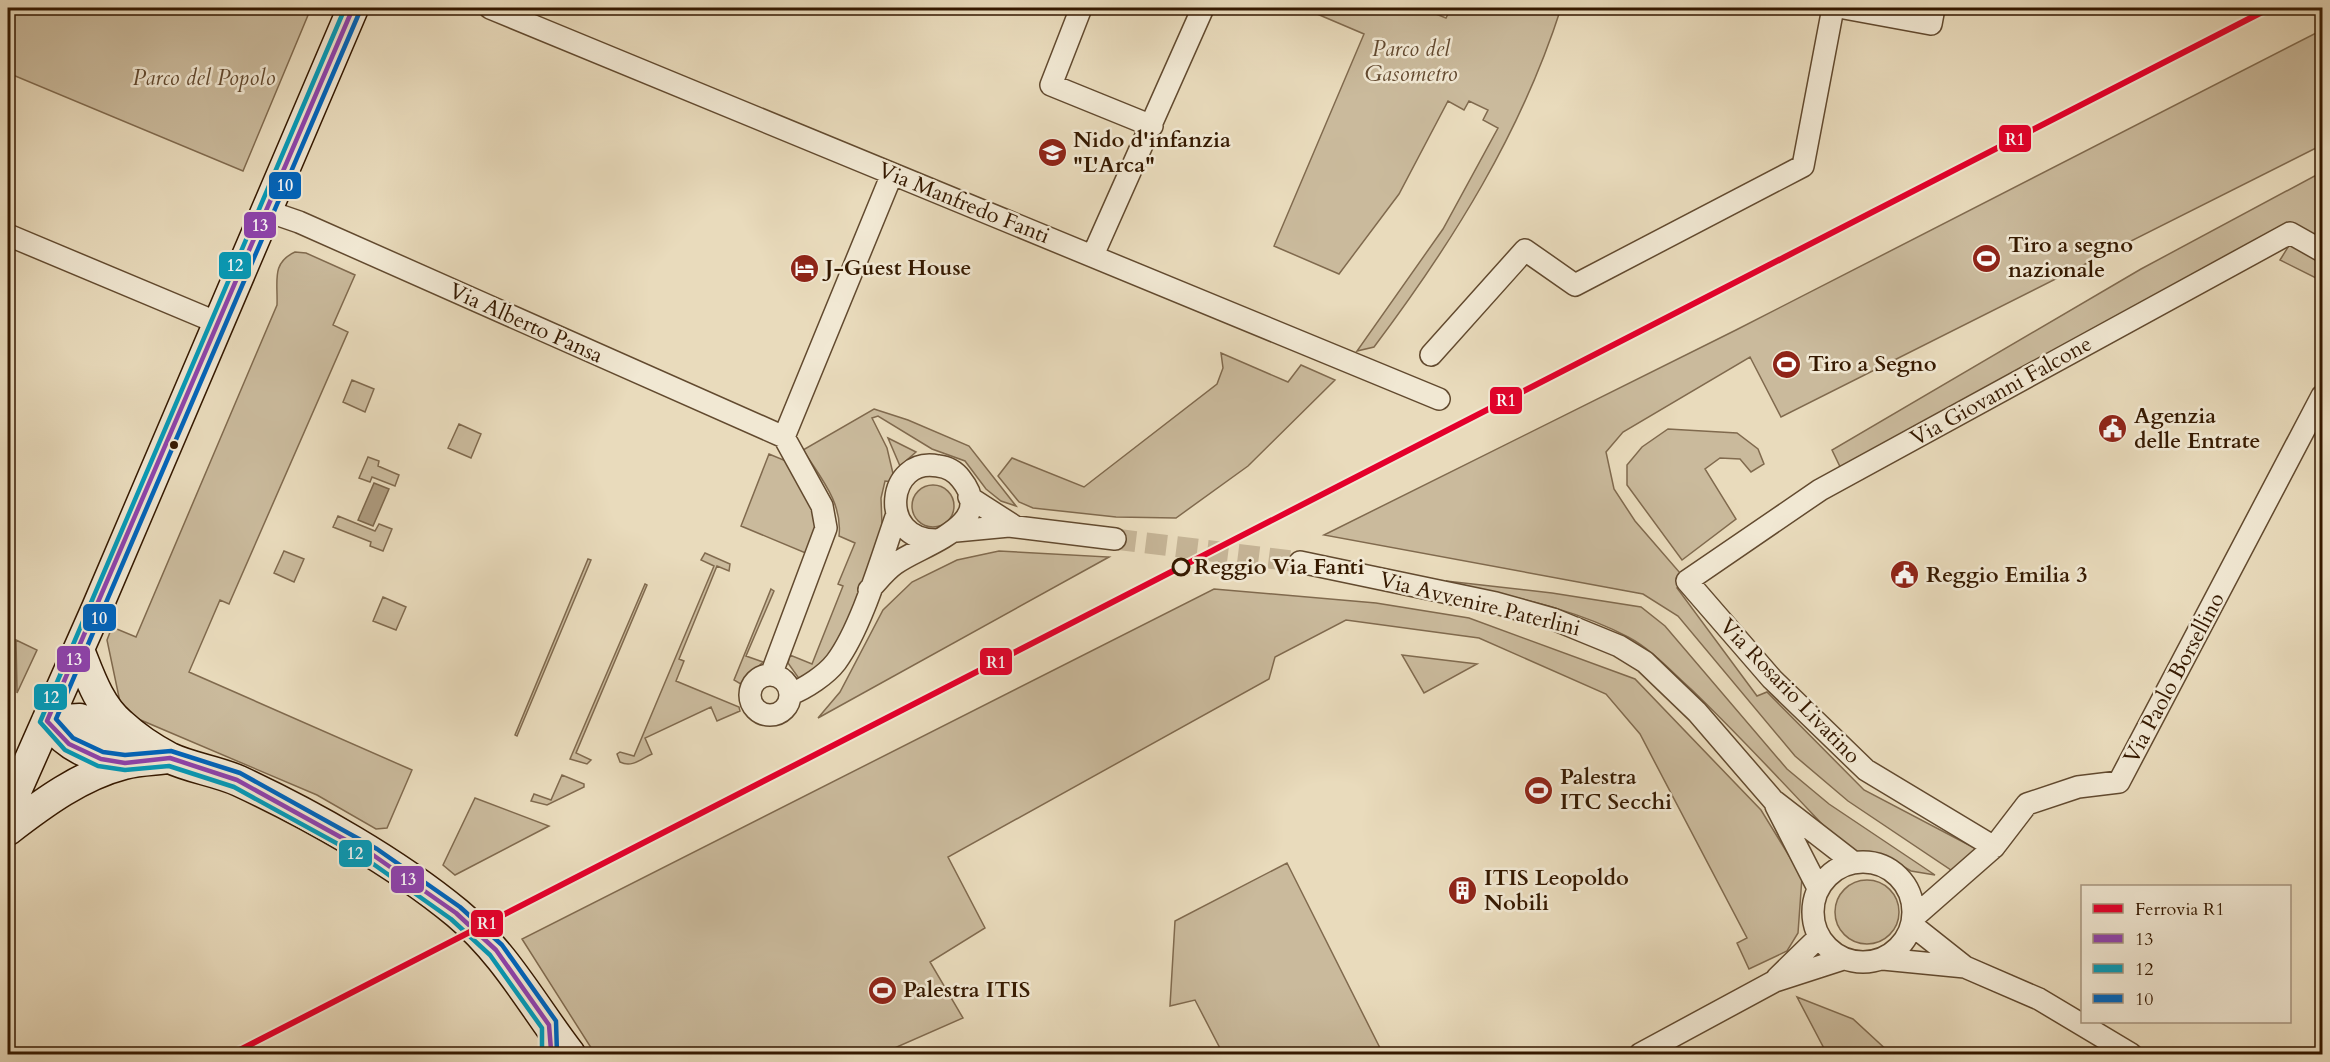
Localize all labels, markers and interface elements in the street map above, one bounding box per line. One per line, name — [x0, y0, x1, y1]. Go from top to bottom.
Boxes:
park label: Parco del Gasometro — [1365, 34, 1457, 89]
park label: Parco del Popolo — [133, 63, 275, 93]
line badge: R1 — [1998, 124, 2032, 153]
place label: Nido d'infanzia "L'Arca" — [1073, 125, 1231, 180]
text: R1 — [2005, 129, 2025, 151]
school or university icon: Nido d'infanzia "L'Arca" — [1036, 137, 1068, 169]
street label: Via Manfredo Fanti — [874, 155, 1054, 251]
line badge: 10 — [268, 171, 302, 200]
text: 10 — [277, 175, 293, 197]
line badge: 13 — [243, 211, 277, 239]
text: 13 — [252, 215, 268, 237]
place label: Tiro a segno nazionale — [2008, 230, 2133, 285]
sports icon: Tiro a segno nazionale — [1971, 242, 2003, 274]
line badge: 12 — [218, 251, 252, 280]
hotel icon: J-Guest House — [788, 252, 820, 284]
place label: J-Guest House — [822, 253, 972, 283]
text: 12 — [227, 255, 243, 277]
street label: Via Alberto Pansa — [444, 276, 608, 371]
street label: Via Giovanni Falcone — [1905, 329, 2097, 453]
sports icon: Tiro a Segno — [1771, 348, 1803, 380]
place label: Tiro a Segno — [1808, 349, 1937, 379]
line badge: R1 — [1489, 386, 1523, 415]
text: R1 — [1496, 390, 1516, 412]
place label: Agenzia delle Entrate — [2134, 401, 2261, 456]
public building icon: Agenzia delle Entrate — [2097, 413, 2129, 445]
unlabelled marker — [168, 439, 180, 451]
place label: Reggio Via Fanti — [1194, 552, 1365, 582]
marker: Reggio Via Fanti — [1172, 558, 1190, 576]
public building icon: Reggio Emilia 3 — [1889, 559, 1921, 591]
place label: Reggio Emilia 3 — [1926, 560, 2087, 590]
street label: Via Avvenire Paterlini — [1376, 564, 1584, 644]
street label: Via Paolo Borsellino — [2116, 587, 2232, 769]
line badge: 10 — [82, 603, 117, 632]
text: 10 — [91, 608, 107, 630]
street label: Via Rosario Livatino — [1713, 612, 1867, 770]
line badge: 13 — [56, 645, 91, 673]
line badge: R1 — [979, 647, 1013, 676]
text: 13 — [66, 649, 82, 671]
text: R1 — [986, 652, 1006, 674]
line badge: 12 — [33, 683, 68, 711]
text: 12 — [43, 687, 59, 709]
place label: Palestra ITC Secchi — [1560, 762, 1672, 817]
sports icon: Palestra ITC Secchi — [1523, 774, 1555, 806]
line badge: 12 — [338, 839, 373, 868]
text: 12 — [347, 843, 363, 865]
place label: ITIS Leopoldo Nobili — [1484, 863, 1629, 918]
line badge: 13 — [390, 865, 425, 894]
text: 13 — [400, 869, 416, 891]
building icon: ITIS Leopoldo Nobili — [1447, 875, 1479, 907]
legend — [2081, 885, 2291, 1023]
text: Ferrovia R1 — [2135, 897, 2225, 922]
line badge: R1 — [470, 909, 504, 938]
text: R1 — [477, 913, 497, 935]
text: 13 — [2135, 927, 2153, 952]
text: 12 — [2135, 957, 2153, 982]
sports icon: Palestra ITIS — [866, 974, 898, 1006]
place label: Palestra ITIS — [903, 975, 1030, 1005]
text: 10 — [2135, 987, 2153, 1012]

